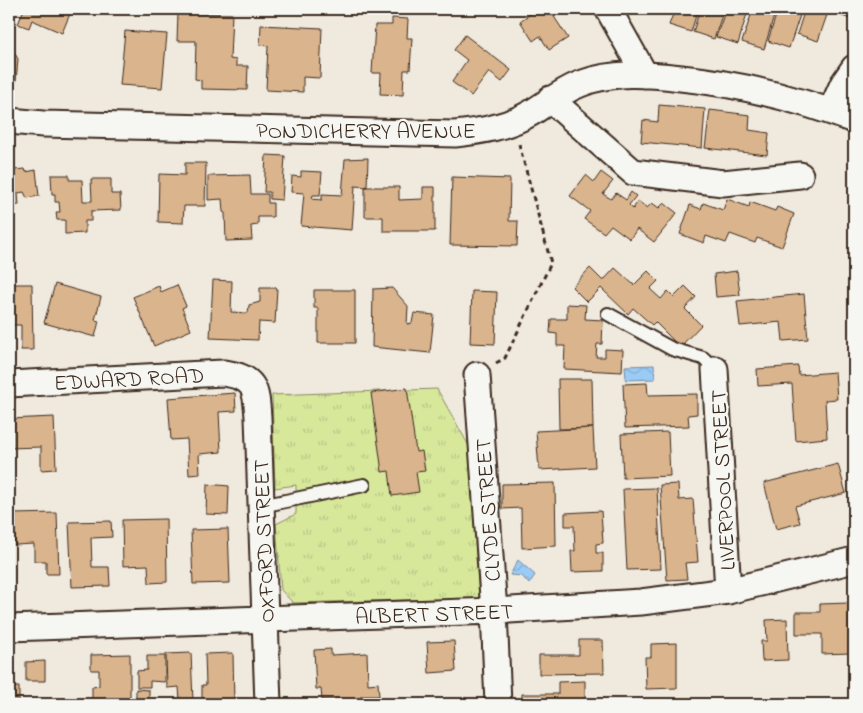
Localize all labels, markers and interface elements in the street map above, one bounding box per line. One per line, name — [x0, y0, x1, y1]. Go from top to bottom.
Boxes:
street label: PONDICHERRY AVENUE — [256, 117, 476, 149]
street label: EDWARD ROAD — [53, 361, 205, 401]
street label: LIVERPOOL STREET — [704, 388, 746, 571]
street label: CLYDE STREET — [469, 437, 511, 582]
street label: OXFORD STREET — [247, 458, 285, 623]
street label: ALBERT STREET — [354, 597, 514, 635]

